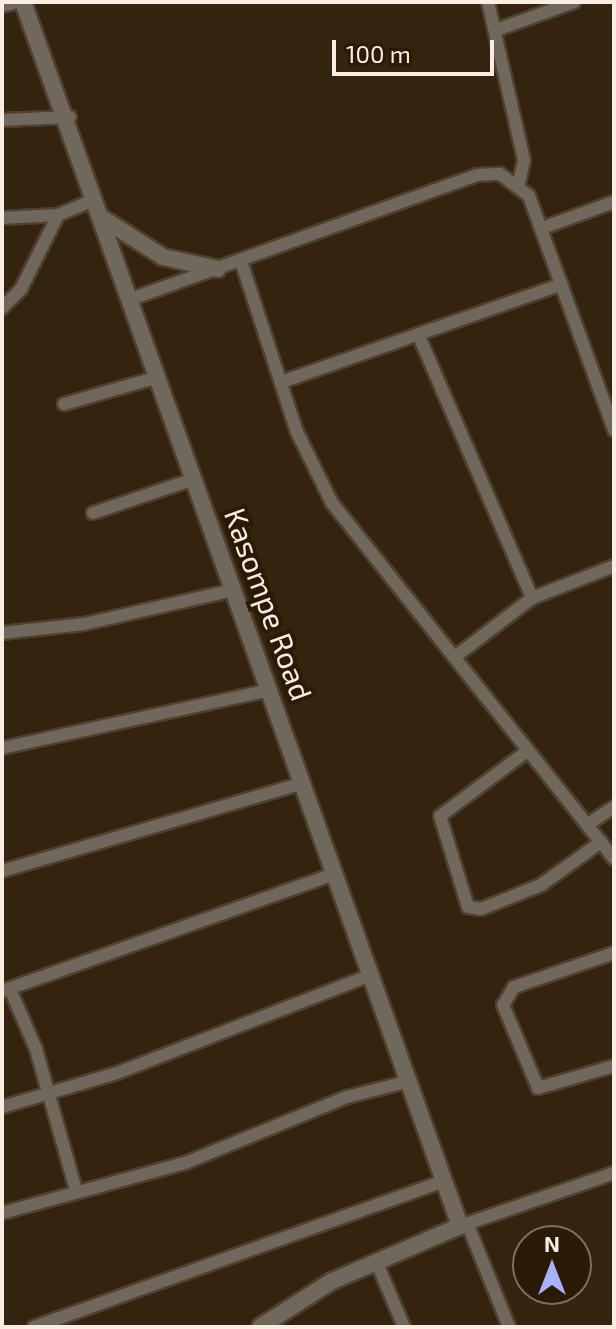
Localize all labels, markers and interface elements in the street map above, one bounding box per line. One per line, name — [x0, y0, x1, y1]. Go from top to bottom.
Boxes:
scale bar — [336, 24, 498, 74]
text: 100 m — [346, 39, 411, 68]
street label: Kasompe Road — [218, 503, 320, 705]
north arrow — [512, 1225, 592, 1305]
text: N — [544, 1230, 560, 1256]

